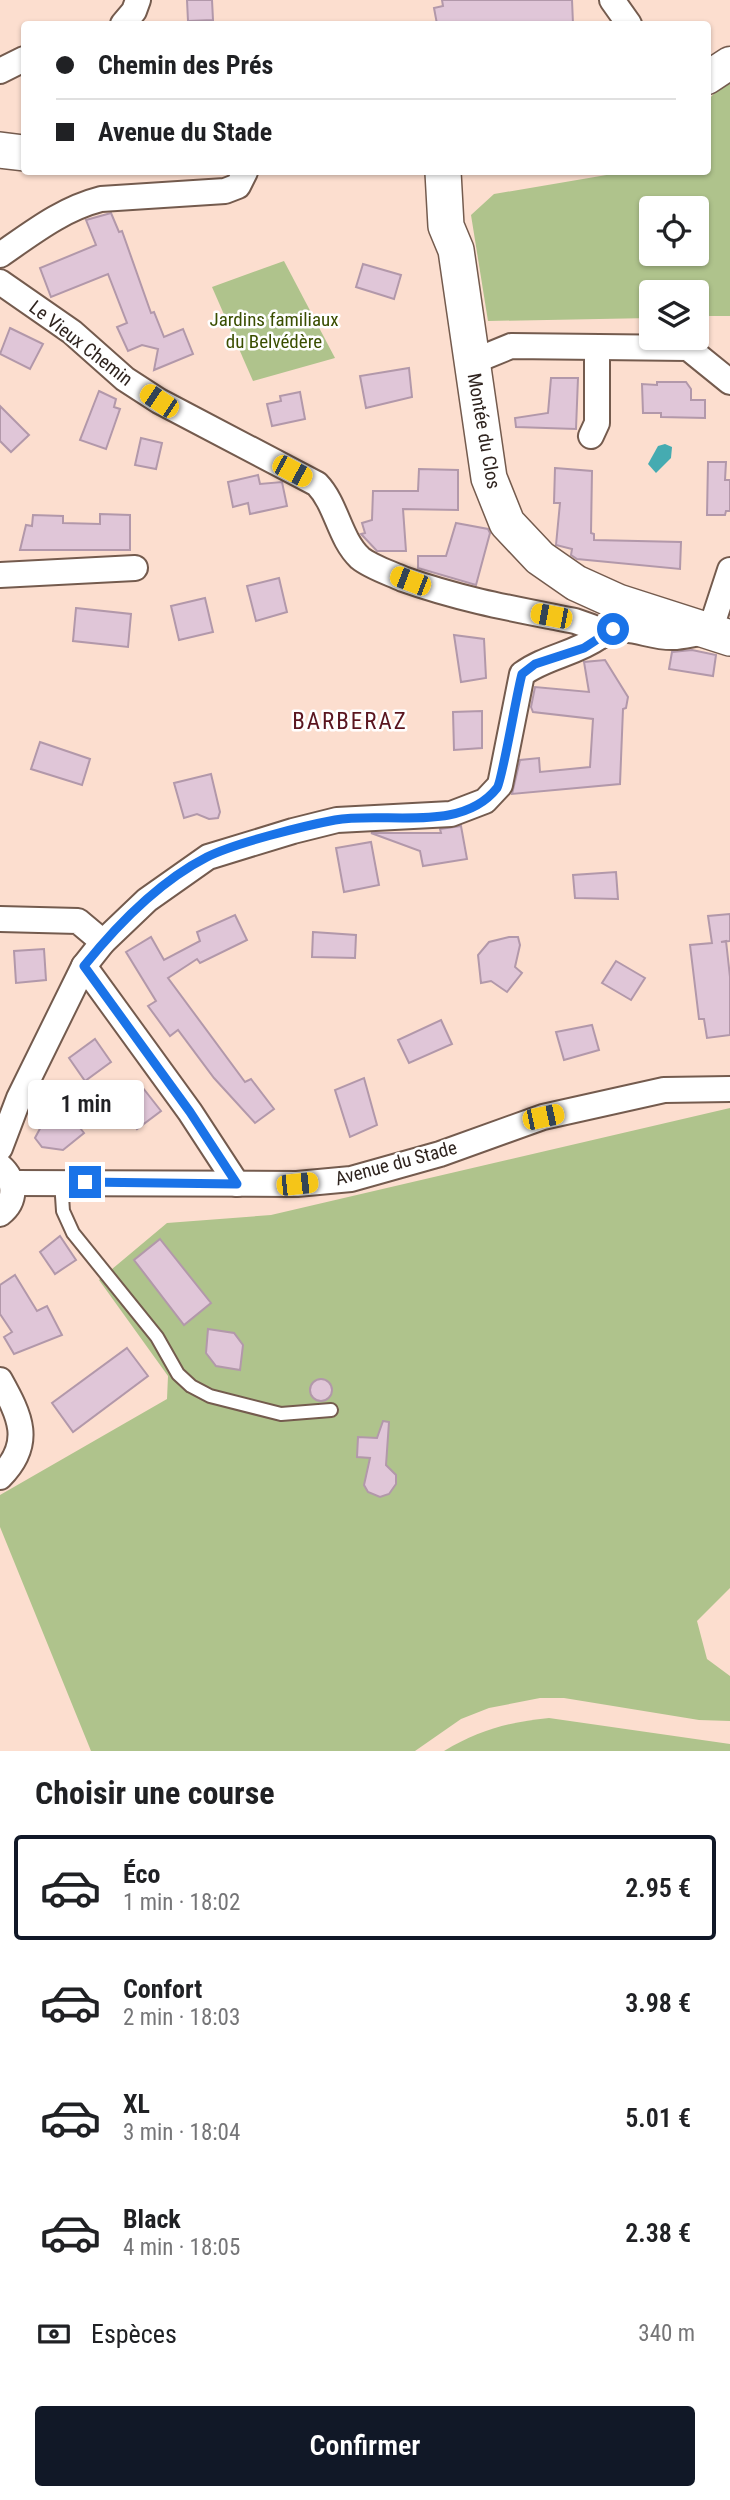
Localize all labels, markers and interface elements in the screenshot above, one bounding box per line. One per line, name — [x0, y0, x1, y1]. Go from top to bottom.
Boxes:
text: Chemin des Prés — [98, 50, 273, 80]
text: Avenue du Stade — [98, 117, 272, 147]
map controls — [639, 196, 709, 350]
button: locate — [639, 196, 709, 266]
button: layers — [639, 280, 709, 350]
street label: Le Vieux Chemin — [25, 296, 137, 390]
park label: Jardins familiaux du Belvédère — [209, 308, 339, 353]
street label: Montée du Clos — [462, 371, 506, 491]
car — [136, 381, 183, 421]
car — [269, 452, 316, 490]
car — [387, 564, 434, 598]
car — [529, 602, 574, 630]
route start — [597, 613, 629, 645]
district label: BARBERAZ — [292, 708, 408, 735]
callout: 1 min — [27, 1080, 143, 1130]
text: 1 min — [61, 1091, 111, 1118]
car — [521, 1102, 566, 1132]
street label: Avenue du Stade — [333, 1136, 459, 1190]
route end — [69, 1166, 101, 1198]
car — [276, 1171, 319, 1197]
text: Choisir une course — [35, 1774, 275, 1812]
icon: car — [39, 1856, 102, 1919]
text: Éco — [123, 1859, 160, 1889]
text: 2.95 € — [625, 1873, 691, 1903]
text: 1 min · 18:02 — [123, 1889, 240, 1916]
icon: car — [39, 1971, 102, 2034]
text: Confort — [123, 1974, 202, 2004]
text: 3.98 € — [625, 1988, 691, 2018]
text: 2 min · 18:03 — [123, 2004, 240, 2031]
icon: car — [39, 2086, 102, 2149]
text: XL — [123, 2089, 150, 2119]
text: 5.01 € — [625, 2103, 691, 2133]
text: 3 min · 18:04 — [123, 2119, 240, 2146]
icon: car — [39, 2201, 102, 2264]
text: Black — [123, 2204, 181, 2234]
text: 2.38 € — [625, 2218, 691, 2248]
text: 4 min · 18:05 — [123, 2234, 240, 2261]
icon: cash — [35, 2315, 73, 2353]
text: Espèces — [91, 2319, 177, 2349]
text: 340 m — [638, 2320, 695, 2347]
button: Confirmer — [35, 2406, 695, 2486]

